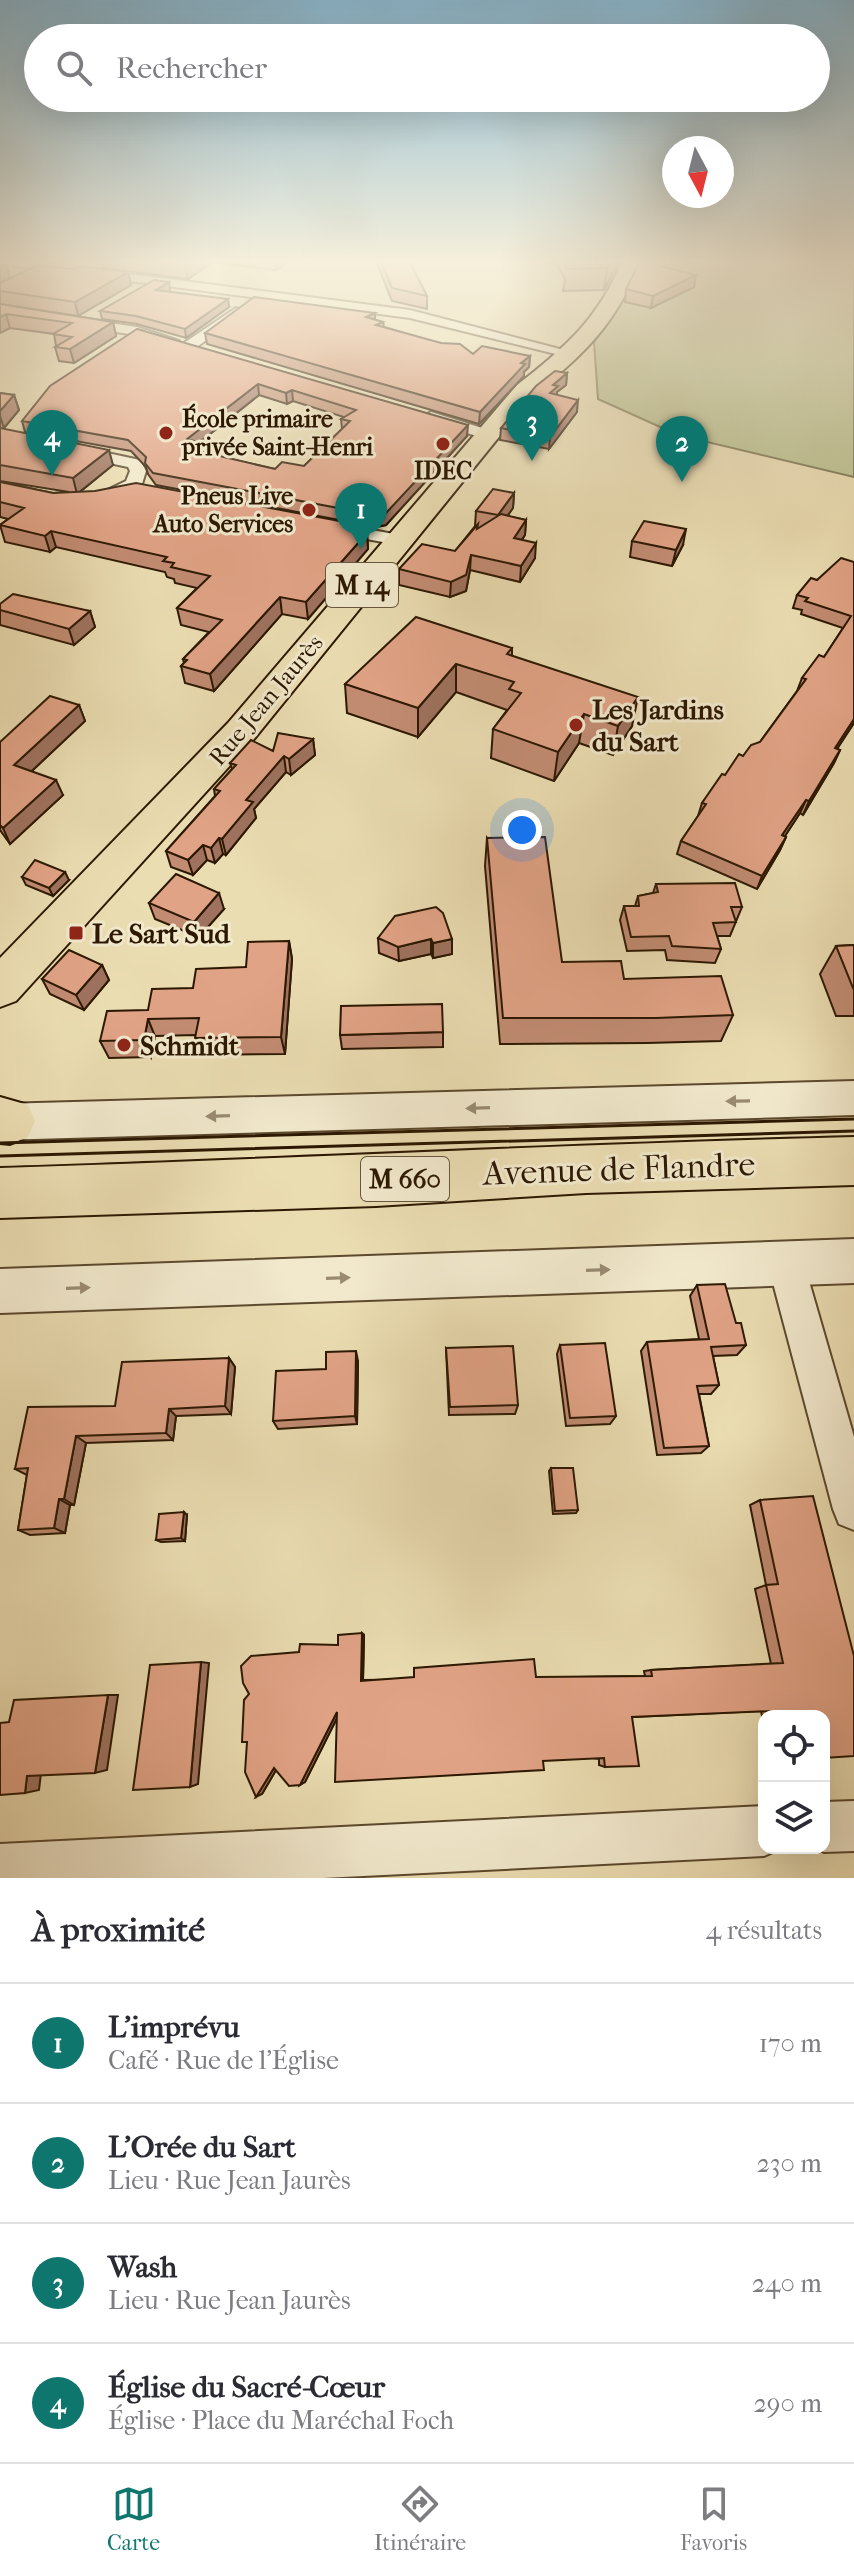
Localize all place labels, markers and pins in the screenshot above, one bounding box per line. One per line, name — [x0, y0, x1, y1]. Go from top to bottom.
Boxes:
pin: 3 — [506, 395, 558, 461]
place label: École primaire privée Saint-Henri — [181, 403, 374, 461]
pin: 4 — [26, 410, 78, 476]
pin: 2 — [656, 416, 708, 482]
marker: École primaire privée Saint-Henri — [157, 424, 175, 442]
marker: IDEC — [434, 435, 452, 453]
place label: IDEC — [414, 457, 472, 485]
place label: Pneus Live Auto Services — [152, 482, 293, 538]
pin: 1 — [335, 483, 387, 549]
marker: Pneus Live Auto Services — [300, 501, 318, 519]
place label: Les Jardins du Sart — [592, 693, 724, 758]
marker: Les Jardins du Sart — [567, 716, 585, 734]
place label: Le Sart Sud — [92, 917, 230, 950]
marker: Le Sart Sud — [67, 924, 85, 942]
place label: Schmidt — [140, 1029, 240, 1062]
marker: Schmidt — [115, 1036, 133, 1054]

